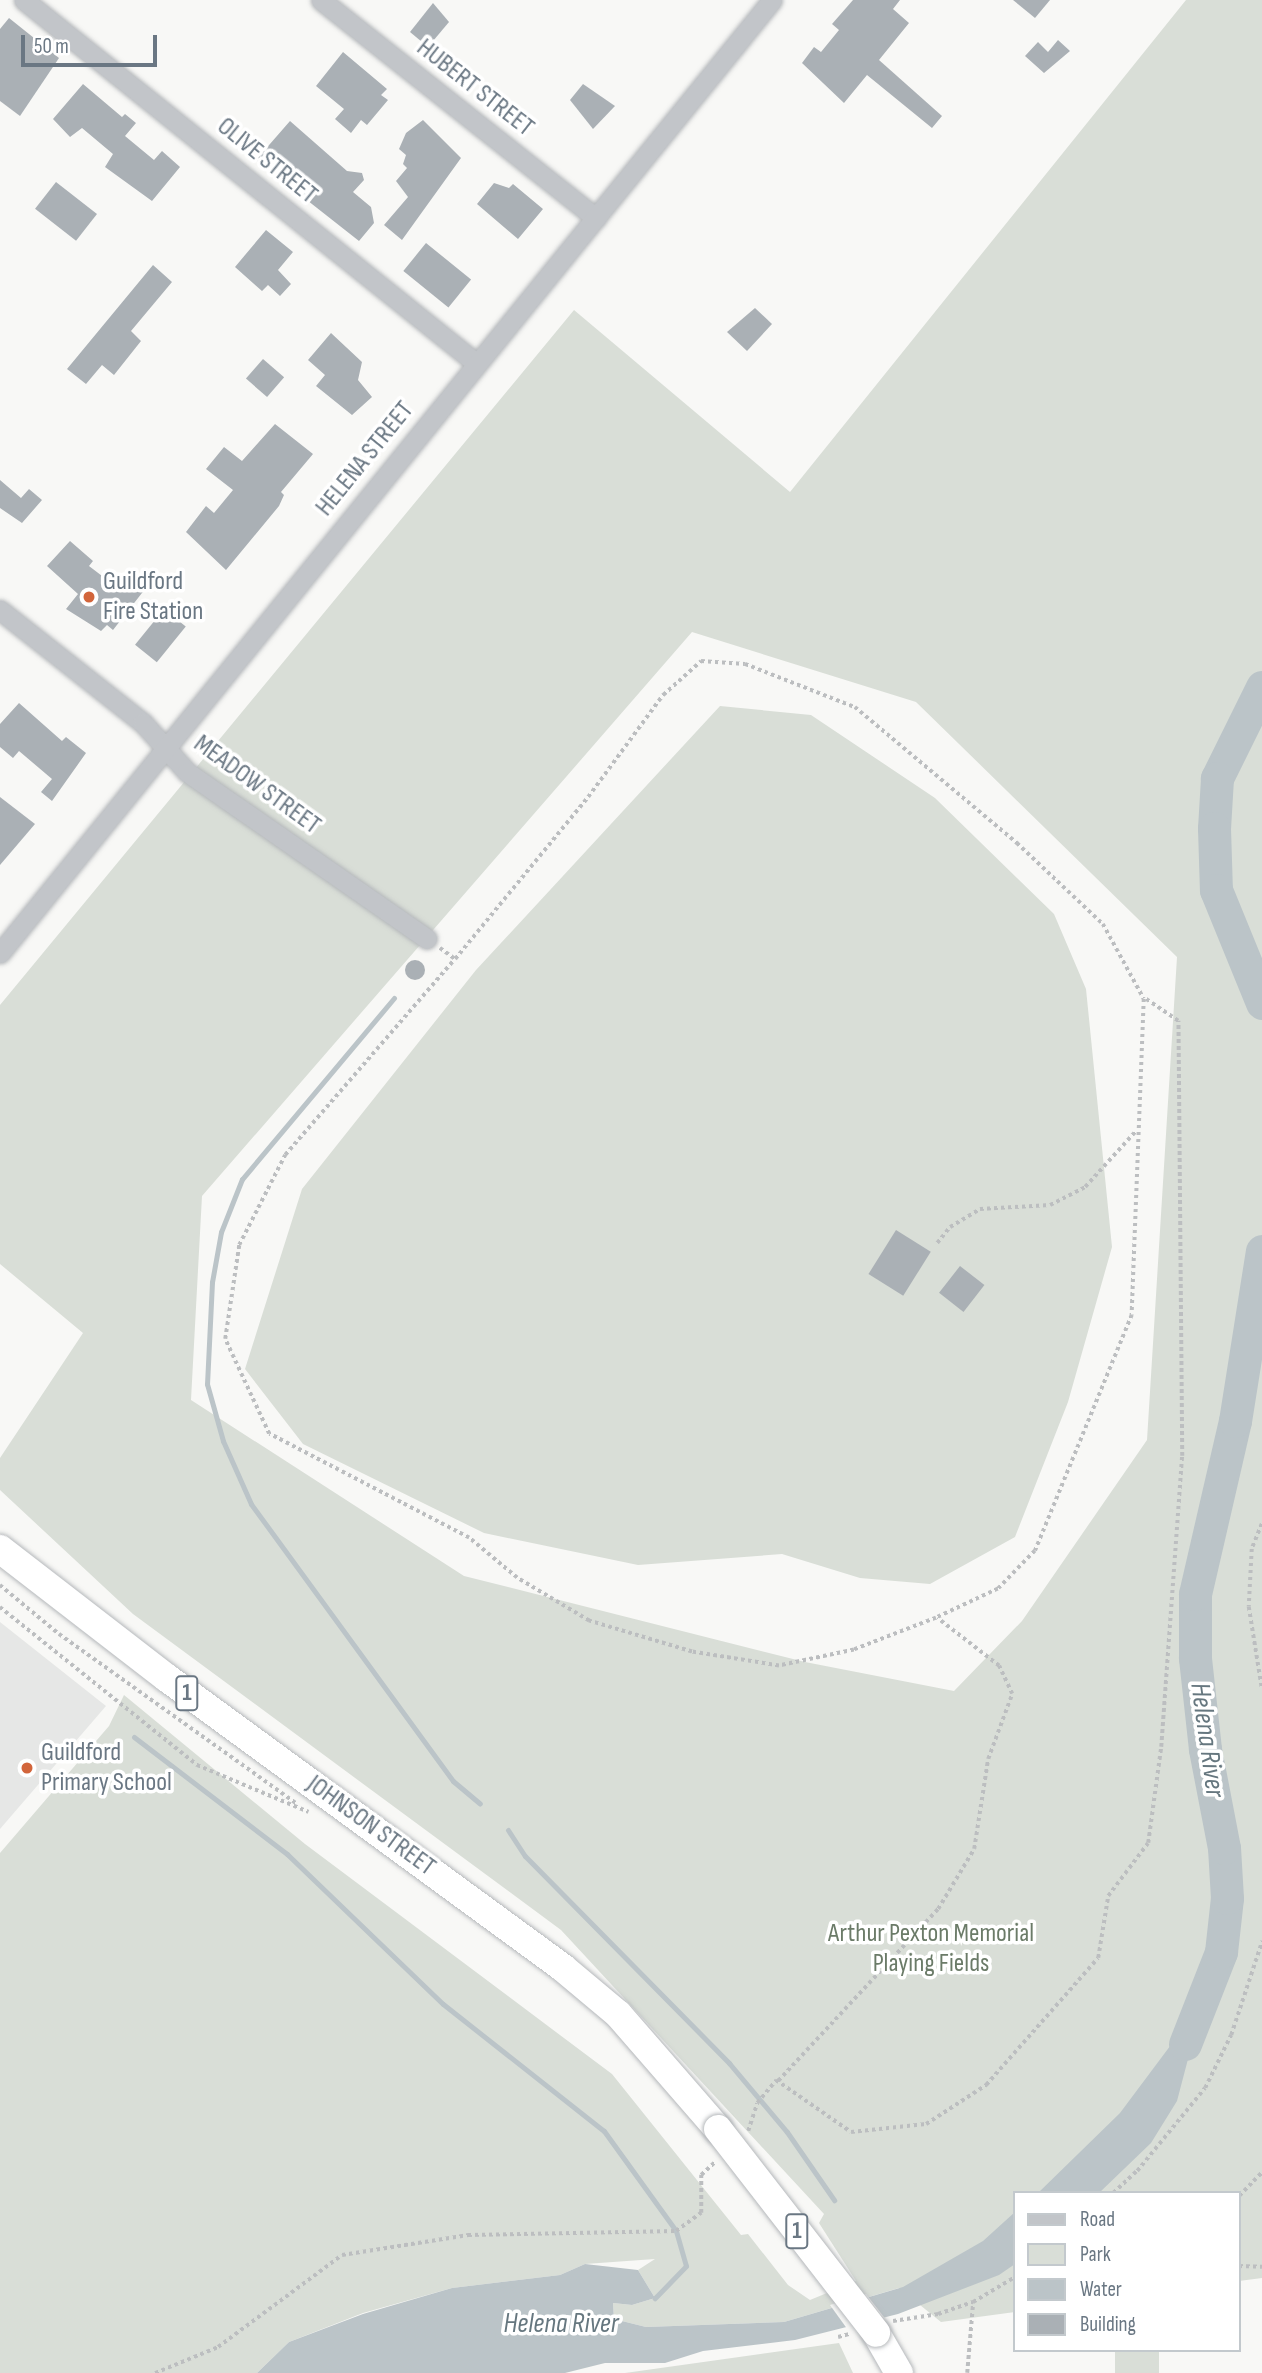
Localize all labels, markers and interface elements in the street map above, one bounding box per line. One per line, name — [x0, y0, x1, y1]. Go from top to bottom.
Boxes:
scale bar — [24, 21, 161, 65]
street label: HUBERT STREET — [410, 33, 540, 143]
text: 50 m — [34, 34, 69, 59]
street label: OLIVE STREET — [211, 111, 323, 211]
street label: HELENA STREET — [309, 395, 421, 523]
place label: Guildford Fire Station — [103, 566, 203, 628]
marker: Guildford Fire Station — [81, 589, 97, 605]
street label: MEADOW STREET — [188, 729, 326, 841]
road number: 1 — [175, 1672, 199, 1714]
water label: Helena River — [1182, 1681, 1232, 1799]
place label: Guildford Primary School — [41, 1737, 172, 1798]
marker: Guildford Primary School — [19, 1760, 35, 1776]
street label: JOHNSON STREET — [301, 1769, 441, 1883]
park label: Arthur Pexton Memorial Playing Fields — [828, 1918, 1034, 1980]
legend — [1014, 2191, 1241, 2352]
text: Road — [1080, 2207, 1115, 2232]
road number: 1 — [785, 2210, 809, 2252]
text: Park — [1080, 2242, 1111, 2267]
text: Water — [1080, 2277, 1122, 2302]
water label: Helena River — [503, 2307, 619, 2341]
text: Building — [1080, 2312, 1136, 2337]

